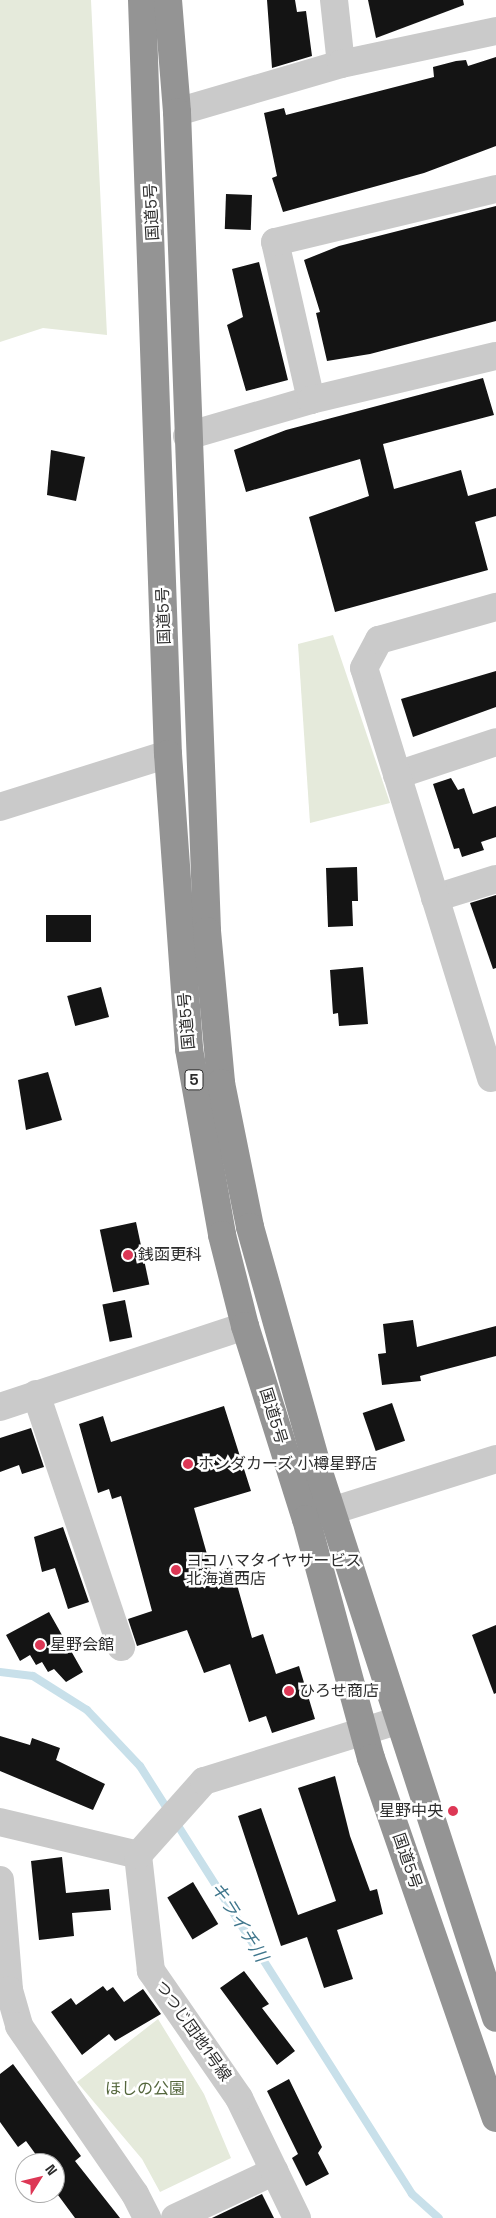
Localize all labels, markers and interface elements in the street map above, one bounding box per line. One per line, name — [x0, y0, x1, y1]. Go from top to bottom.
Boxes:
street label: 国道5号 — [141, 183, 163, 241]
street label: 国道5号 — [153, 587, 175, 645]
street label: 国道5号 — [175, 991, 199, 1051]
road number: 5 — [184, 1068, 204, 1092]
place label: 銭函更科 — [138, 1245, 202, 1265]
marker: 銭函更科 — [122, 1249, 134, 1261]
street label: 国道5号 — [255, 1386, 291, 1446]
place label: ホンダカーズ 小樽星野店 — [198, 1454, 378, 1474]
marker: ホンダカーズ 小樽星野店 — [182, 1458, 194, 1470]
place label: ヨコハマタイヤサービス 北海道西店 — [186, 1551, 362, 1589]
marker: ヨコハマタイヤサービス 北海道西店 — [170, 1564, 182, 1576]
place label: 星野会館 — [50, 1635, 114, 1655]
marker: 星野会館 — [34, 1639, 46, 1651]
place label: ひろせ商店 — [299, 1681, 379, 1701]
marker: ひろせ商店 — [283, 1685, 295, 1697]
place label: 星野中央 — [379, 1801, 443, 1821]
marker: 星野中央 — [447, 1805, 459, 1817]
street label: 国道5号 — [389, 1831, 425, 1891]
water label: キライチ川 — [206, 1878, 272, 1966]
street label: つつじ団地1号線 — [151, 1977, 235, 2085]
park label: ほしの公園 — [105, 2079, 185, 2099]
north arrow — [15, 2153, 65, 2203]
text: N — [41, 2161, 61, 2179]

